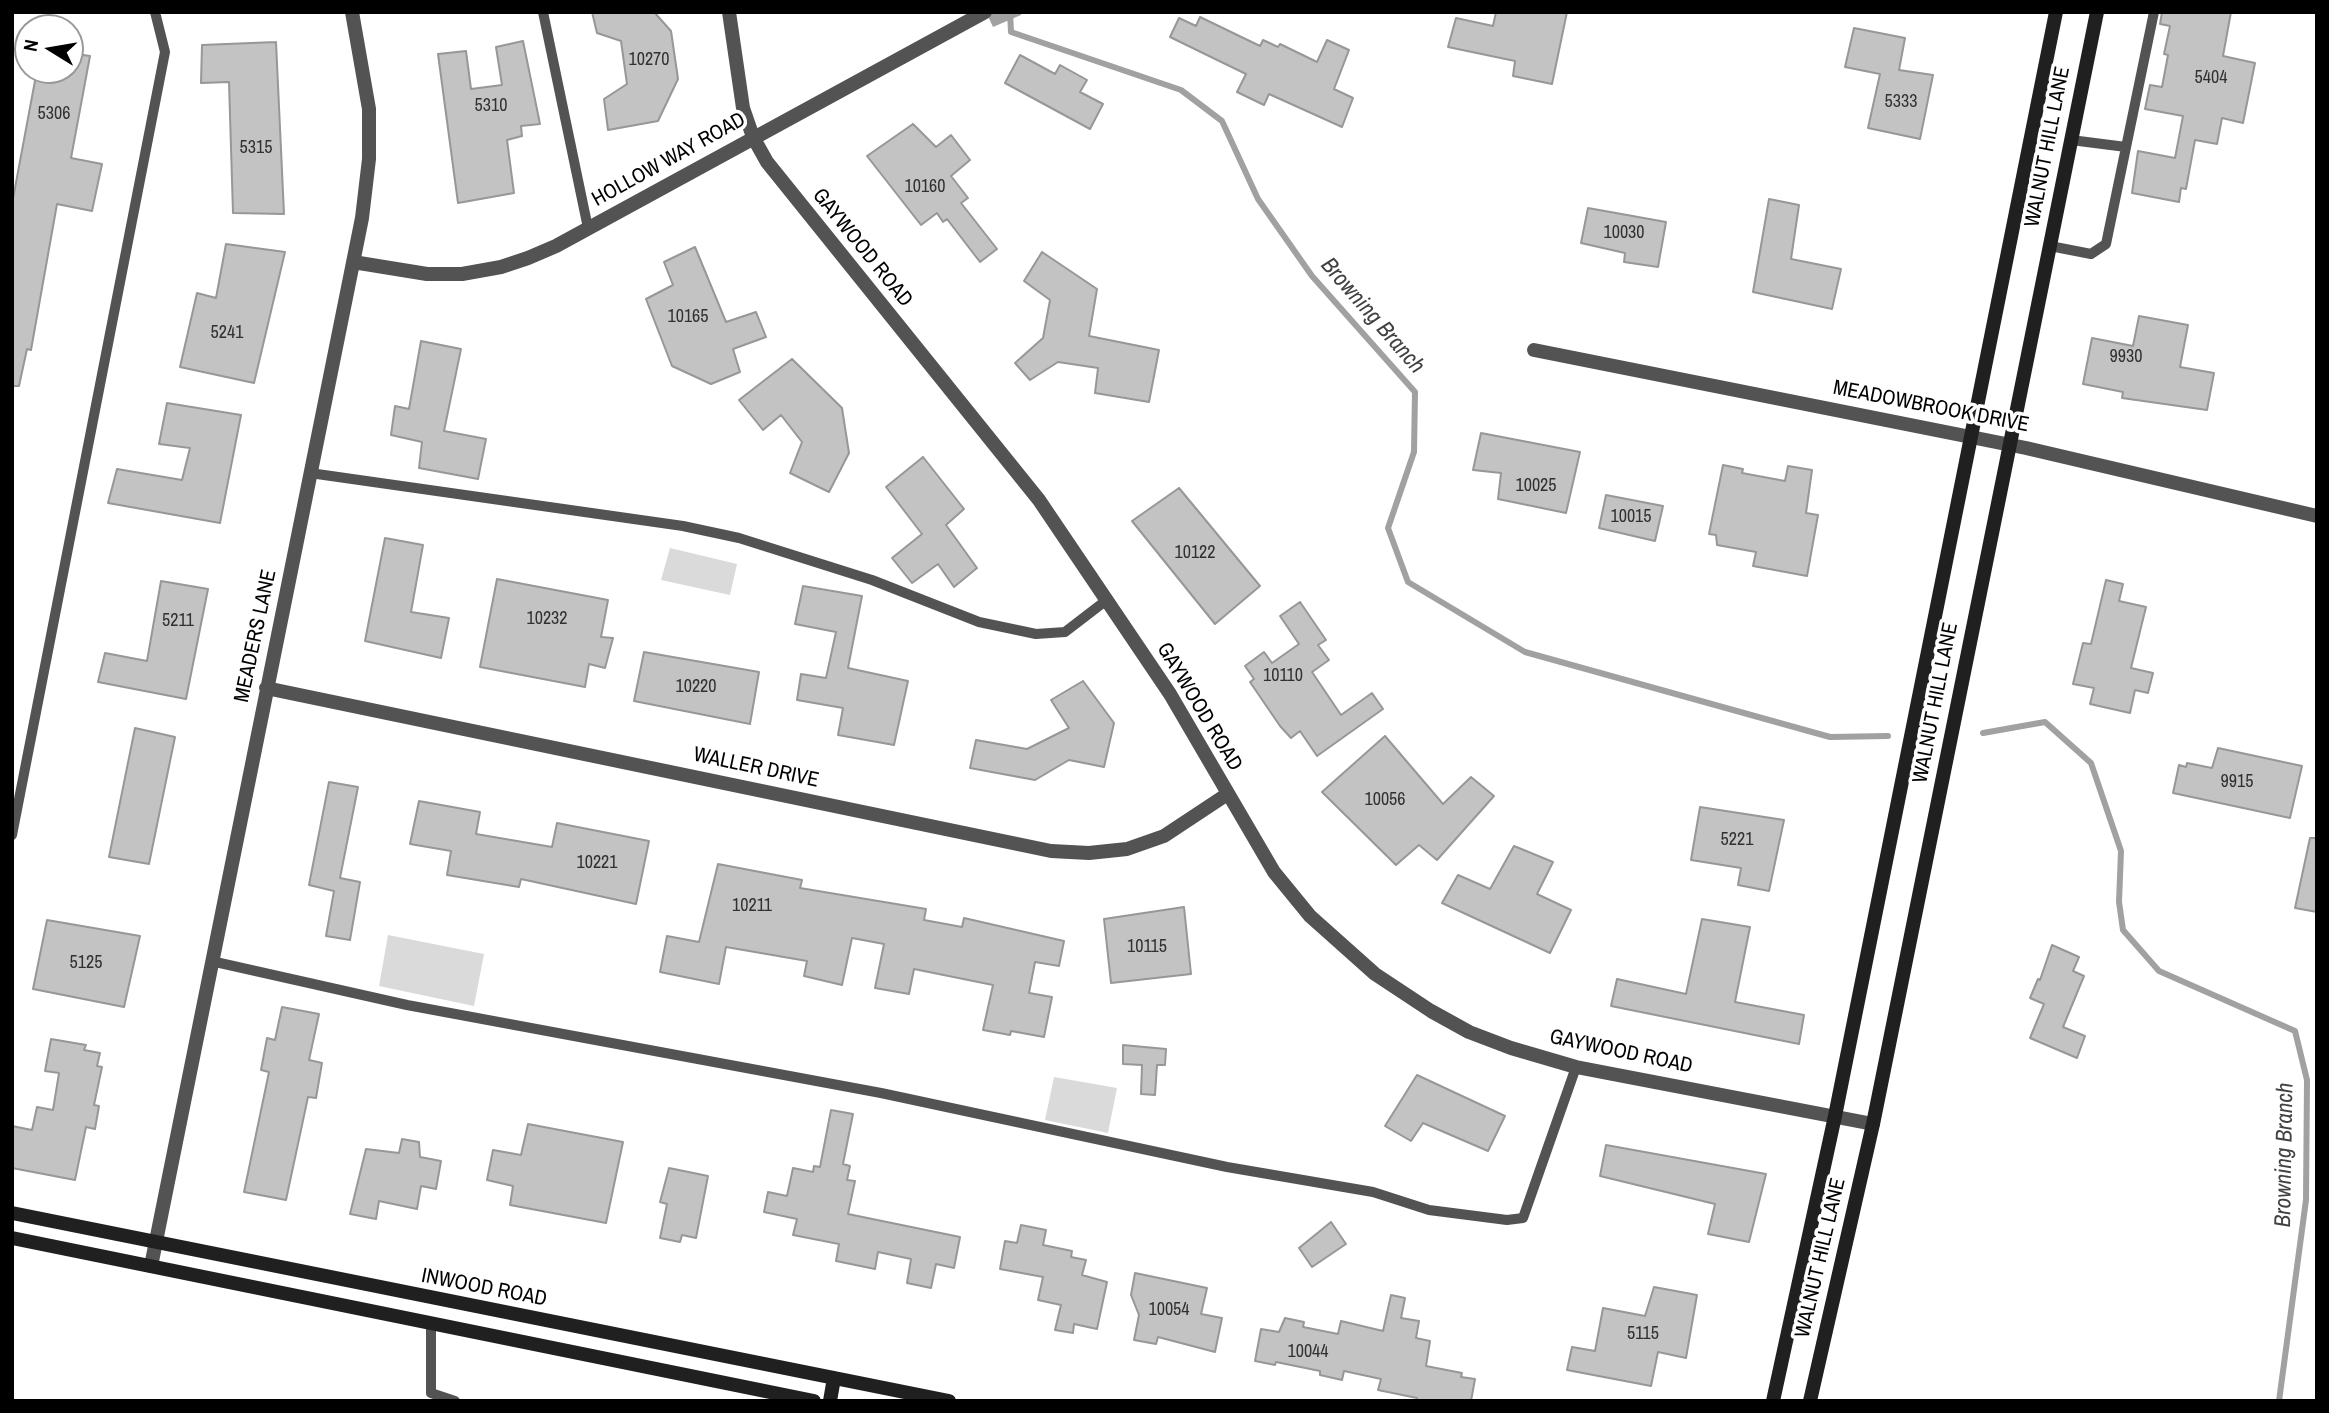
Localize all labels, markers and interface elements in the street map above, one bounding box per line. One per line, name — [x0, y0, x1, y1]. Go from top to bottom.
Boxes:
north arrow — [14, 14, 84, 84]
text: N — [17, 37, 44, 53]
house number: 10270 — [628, 49, 670, 71]
street label: WALNUT HILL LANE — [2020, 65, 2076, 229]
house number: 5404 — [2195, 67, 2227, 89]
house number: 5333 — [1885, 91, 1917, 113]
house number: 5310 — [475, 95, 507, 117]
house number: 5306 — [38, 103, 70, 125]
street label: HOLLOW WAY ROAD — [588, 107, 750, 213]
house number: 5315 — [240, 137, 272, 159]
house number: 10160 — [904, 176, 946, 198]
street label: GAYWOOD ROAD — [807, 184, 917, 312]
house number: 10030 — [1603, 222, 1645, 244]
water label: Browning Branch — [1314, 252, 1430, 380]
house number: 10165 — [667, 306, 709, 328]
house number: 5241 — [211, 322, 243, 344]
house number: 9930 — [2110, 346, 2142, 368]
street label: MEADOWBROOK DRIVE — [1831, 376, 2031, 438]
house number: 10025 — [1515, 475, 1557, 497]
house number: 10015 — [1610, 506, 1652, 528]
house number: 10122 — [1174, 542, 1216, 564]
street label: MEADERS LANE — [230, 567, 282, 705]
house number: 10232 — [526, 608, 568, 630]
house number: 5211 — [162, 610, 194, 632]
street label: WALNUT HILL LANE — [1908, 621, 1964, 785]
street label: GAYWOOD ROAD — [1151, 638, 1247, 776]
house number: 10110 — [1263, 665, 1303, 687]
house number: 10220 — [675, 676, 717, 698]
street label: WALLER DRIVE — [691, 742, 821, 794]
house number: 9915 — [2221, 771, 2253, 793]
house number: 10056 — [1364, 789, 1406, 811]
house number: 5221 — [1721, 829, 1753, 851]
house number: 10221 — [576, 852, 618, 874]
house number: 10211 — [732, 895, 772, 917]
house number: 10115 — [1127, 936, 1167, 958]
house number: 5125 — [70, 952, 102, 974]
street label: GAYWOOD ROAD — [1547, 1025, 1695, 1079]
water label: Browning Branch — [2270, 1082, 2300, 1228]
street label: WALNUT HILL LANE — [1790, 1176, 1852, 1340]
street label: INWOOD ROAD — [419, 1263, 549, 1313]
house number: 10054 — [1148, 1299, 1190, 1321]
house number: 5115 — [1627, 1323, 1659, 1345]
house number: 10044 — [1287, 1341, 1329, 1363]

